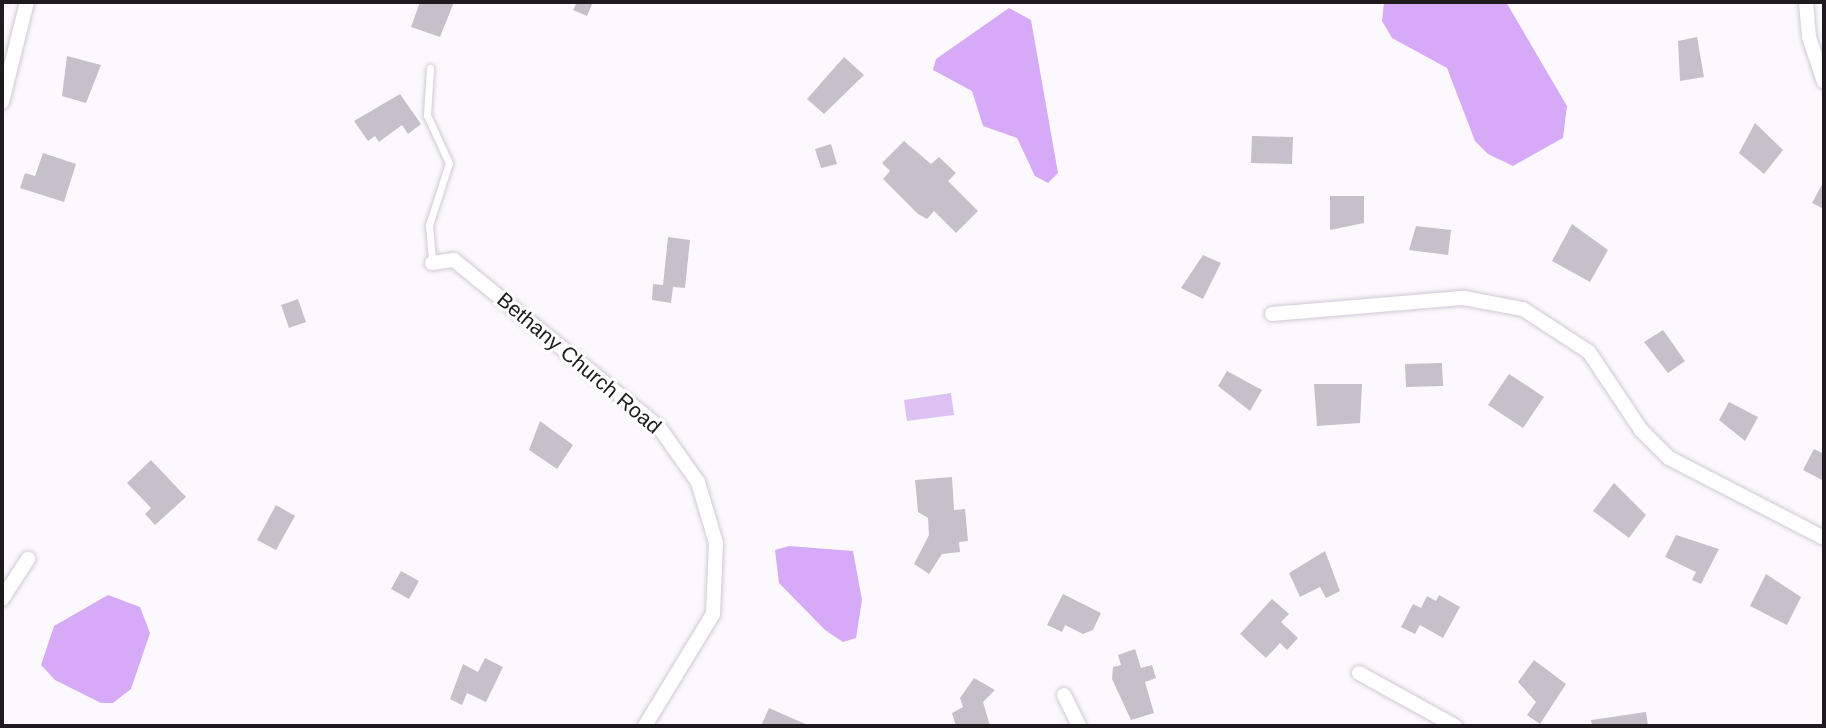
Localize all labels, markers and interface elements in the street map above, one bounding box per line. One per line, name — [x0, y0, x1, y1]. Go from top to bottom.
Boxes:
street label: Bethany Church Road — [492, 287, 666, 439]

